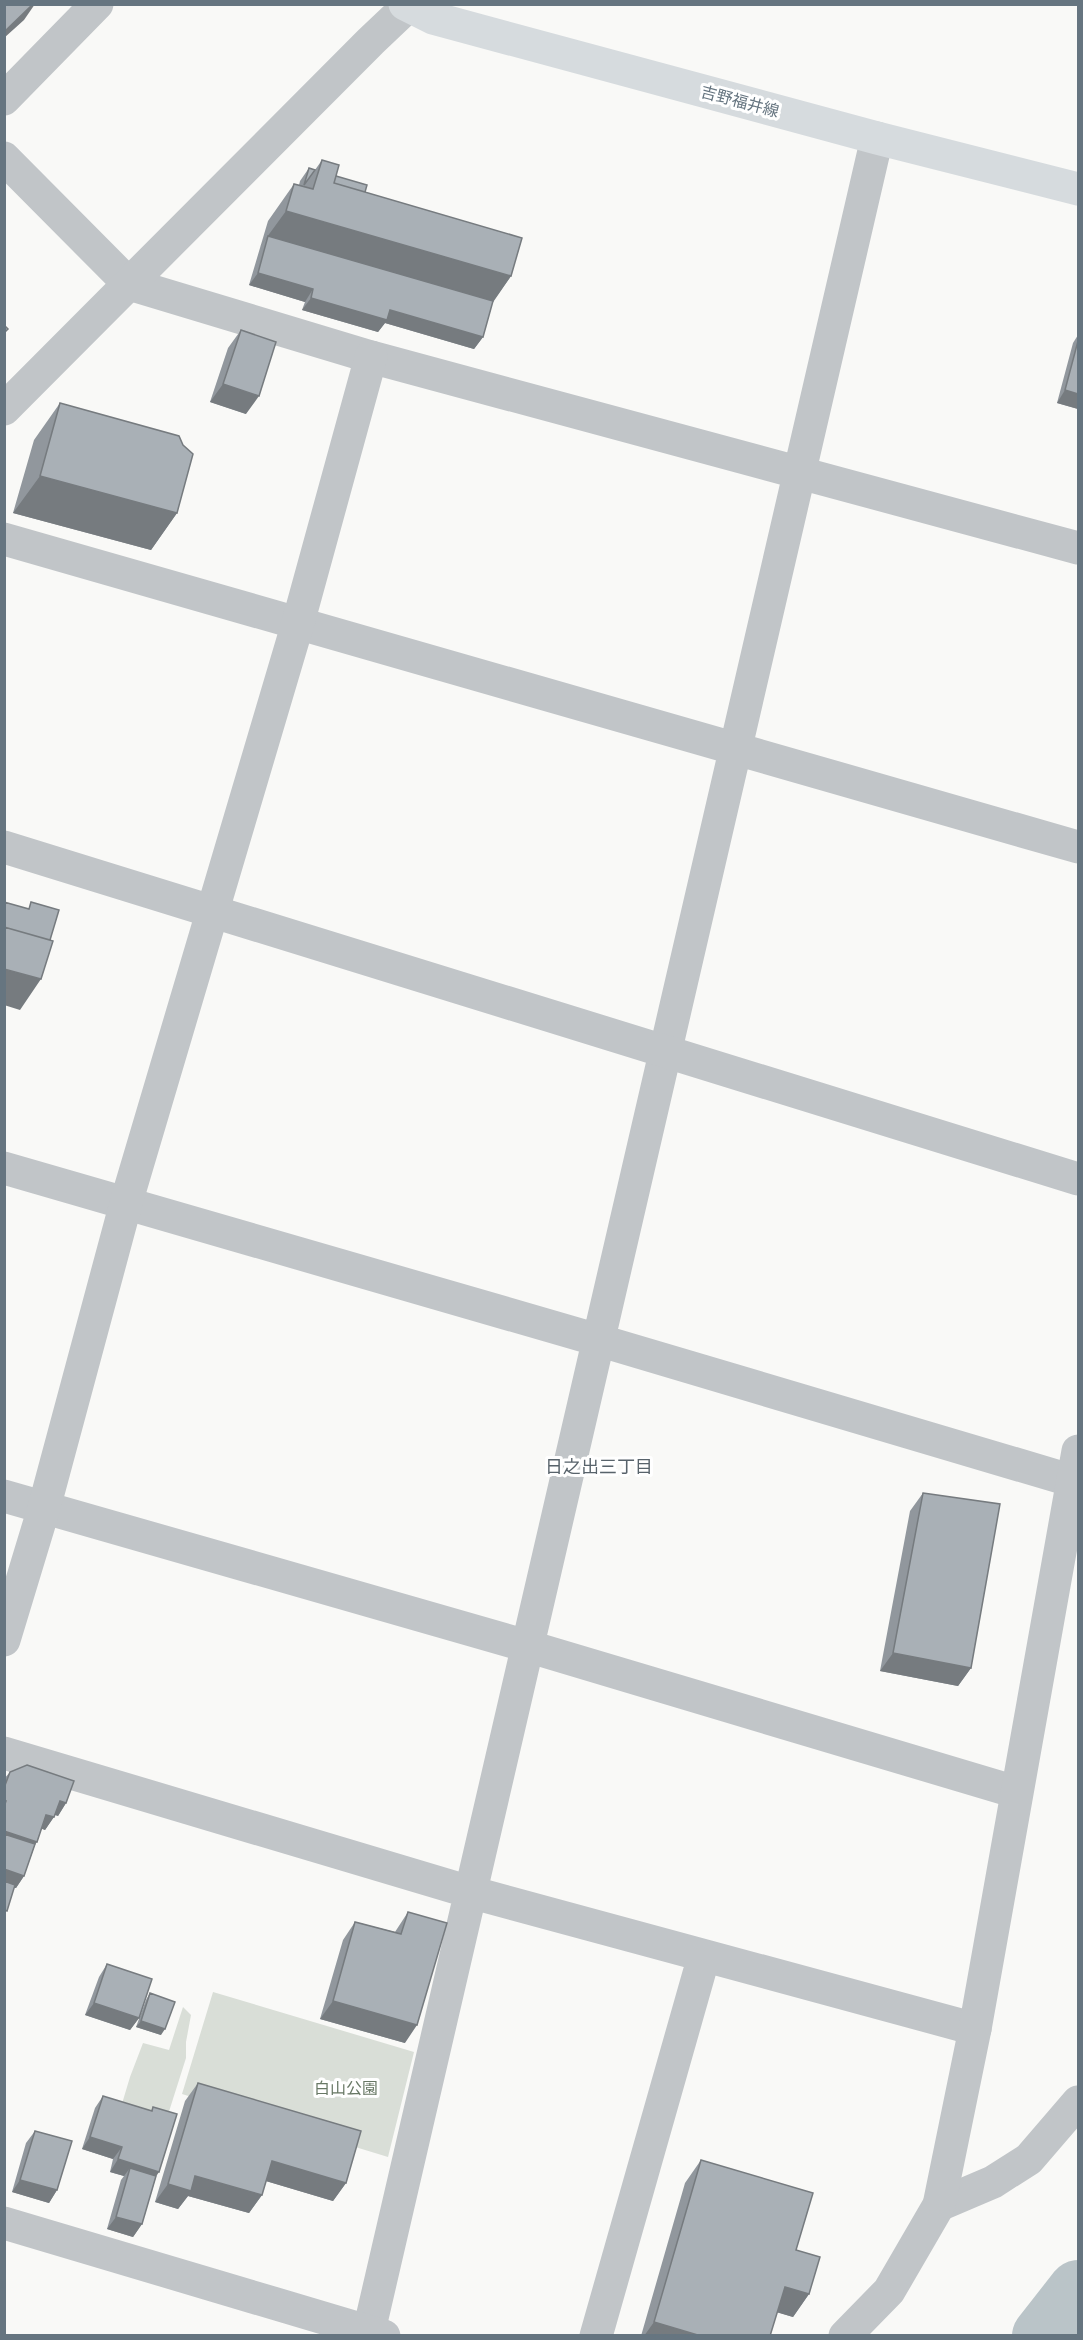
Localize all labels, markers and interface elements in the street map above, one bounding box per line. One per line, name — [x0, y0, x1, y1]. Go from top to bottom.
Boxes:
street label: 吉野福井線 — [699, 82, 781, 121]
district label: 日之出三丁目 — [545, 1456, 653, 1477]
park label: 白山公園 — [314, 2079, 378, 2098]

